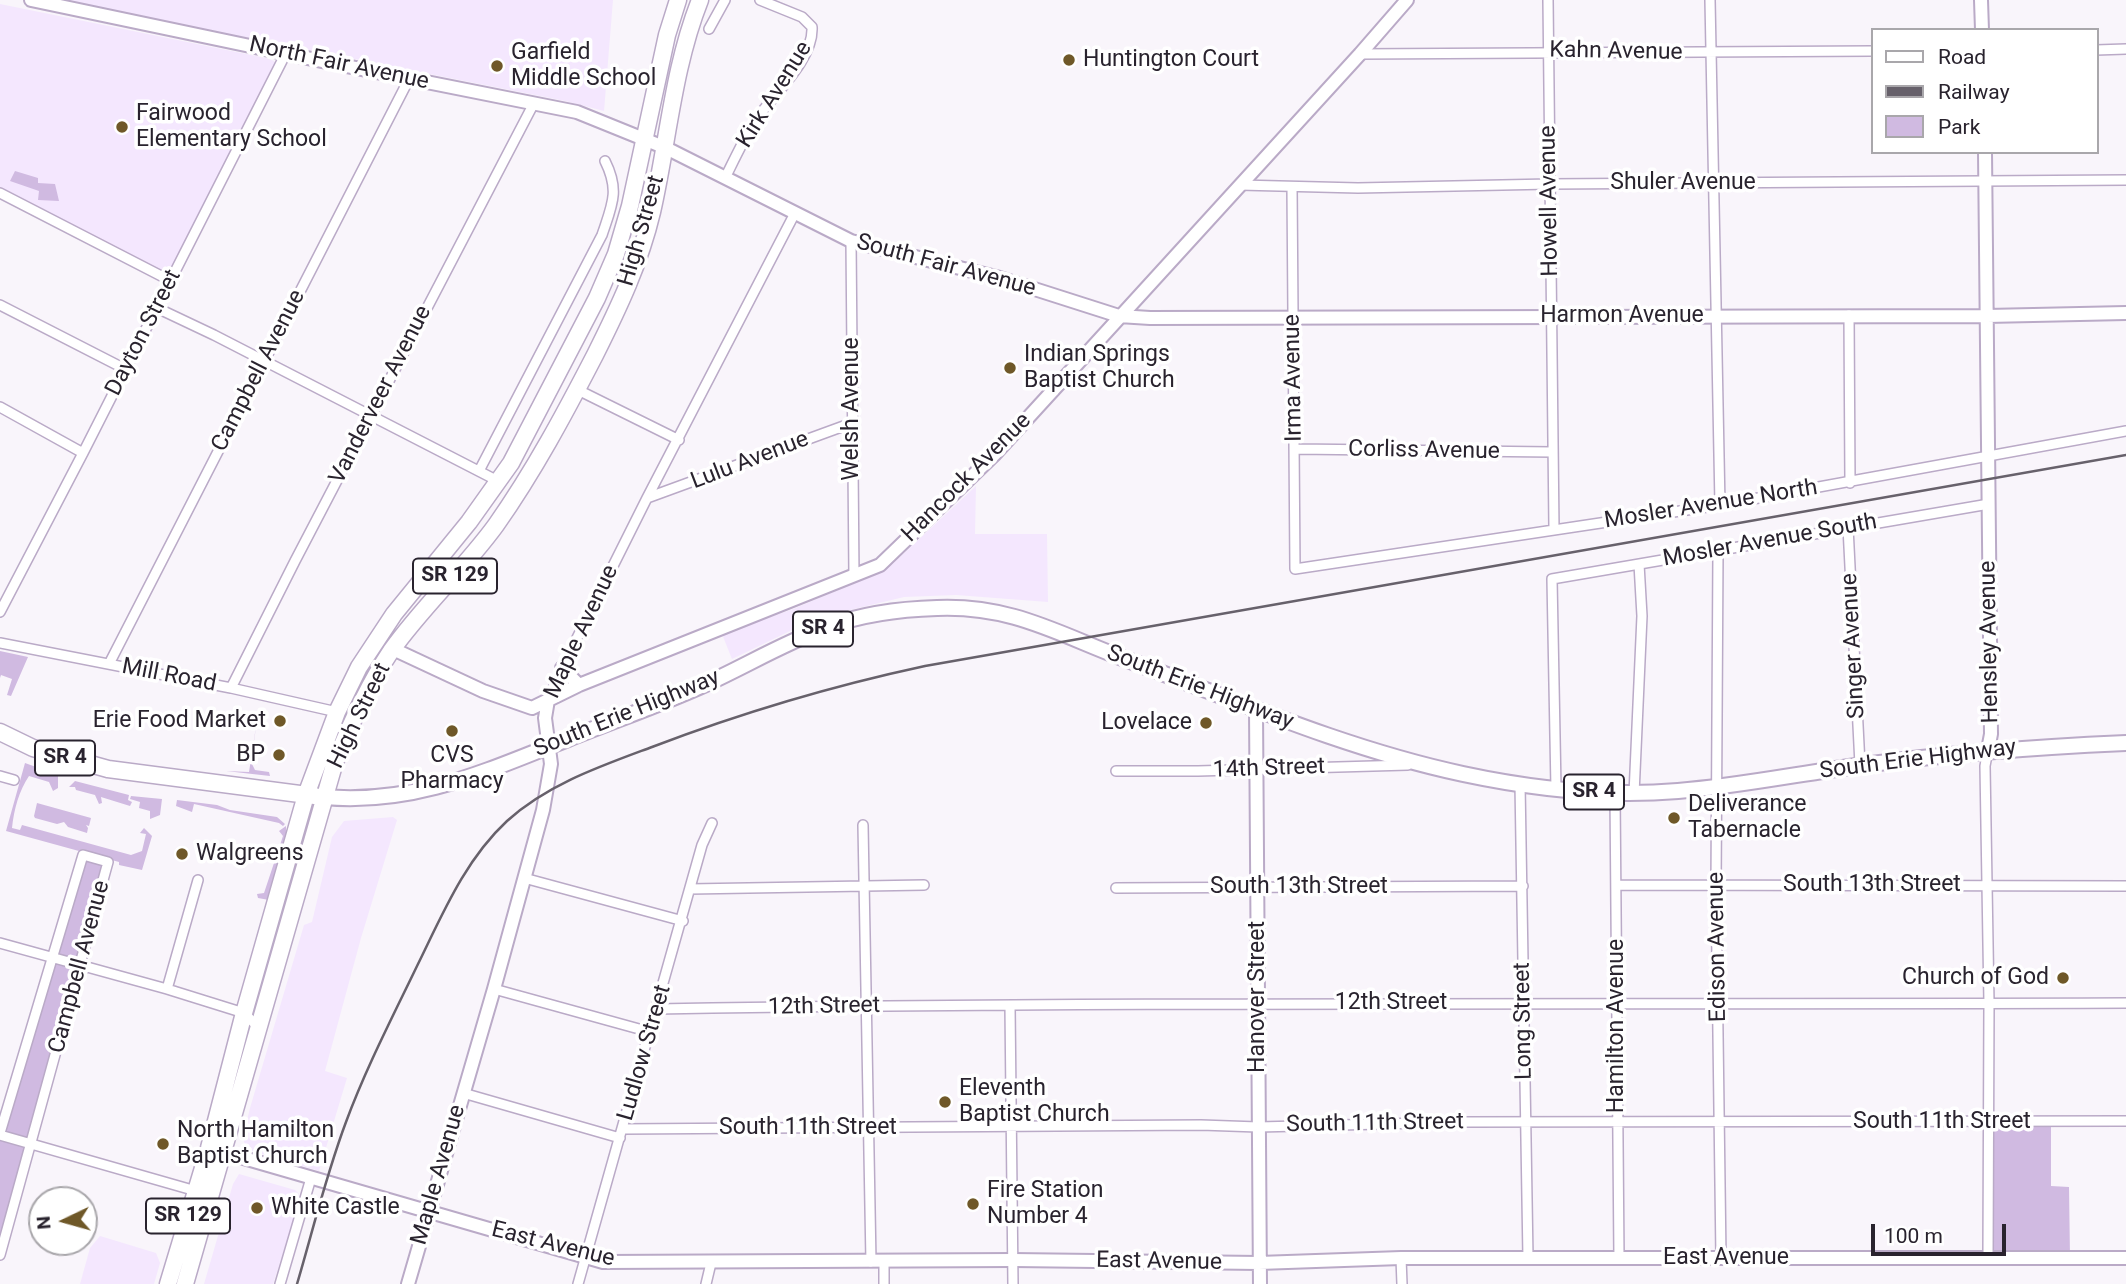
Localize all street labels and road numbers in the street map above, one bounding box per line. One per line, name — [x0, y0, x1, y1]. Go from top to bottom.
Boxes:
street label: North Fair Avenue — [247, 31, 431, 97]
street label: Kirk Avenue — [731, 37, 819, 153]
street label: Kahn Avenue — [1549, 37, 1683, 67]
street label: Howell Avenue — [1535, 125, 1565, 277]
street label: Shuler Avenue — [1610, 169, 1756, 197]
street label: High Street — [613, 172, 671, 290]
street label: South Fair Avenue — [853, 229, 1039, 303]
street label: Dayton Street — [100, 265, 188, 401]
street label: Campbell Avenue — [206, 286, 312, 456]
street label: Vanderveer Avenue — [324, 301, 438, 489]
street label: Harmon Avenue — [1540, 302, 1704, 330]
street label: Irma Avenue — [1279, 314, 1309, 442]
street label: Welsh Avenue — [838, 337, 866, 481]
street label: Hancock Avenue — [897, 408, 1037, 548]
street label: Lulu Avenue — [687, 426, 813, 496]
street label: Corliss Avenue — [1348, 436, 1500, 466]
street label: Mosler Avenue North — [1602, 475, 1820, 535]
street label: Mosler Avenue South — [1661, 509, 1879, 573]
road number: SR 129 — [413, 558, 497, 594]
street label: Hensley Avenue — [1975, 560, 2005, 724]
street label: Maple Avenue — [539, 561, 625, 703]
street label: Singer Avenue — [1836, 572, 1872, 720]
road number: SR 4 — [793, 612, 853, 646]
street label: South Erie Highway — [1103, 640, 1297, 736]
street label: Mill Road — [120, 653, 218, 699]
street label: High Street — [323, 659, 397, 773]
street label: South Erie Highway — [530, 664, 724, 764]
street label: South Erie Highway — [1818, 734, 2018, 786]
road number: SR 4 — [35, 740, 95, 776]
street label: 14th Street — [1212, 753, 1326, 785]
road number: SR 4 — [1564, 774, 1624, 810]
street label: South 13th Street — [1783, 871, 1961, 899]
street label: Edison Avenue — [1703, 872, 1733, 1022]
street label: South 13th Street — [1210, 873, 1388, 901]
street label: Campbell Avenue — [44, 878, 116, 1056]
street label: Hanover Street — [1244, 921, 1272, 1073]
street label: Hamilton Avenue — [1603, 939, 1631, 1113]
street label: Long Street — [1509, 962, 1539, 1080]
street label: Ludlow Street — [612, 982, 678, 1124]
street label: 12th Street — [1335, 989, 1447, 1017]
street label: 12th Street — [768, 992, 880, 1022]
street label: Maple Avenue — [406, 1102, 472, 1248]
street label: South 11th Street — [1853, 1108, 2031, 1136]
street label: South 11th Street — [1286, 1109, 1464, 1139]
street label: South 11th Street — [719, 1114, 897, 1142]
road number: SR 129 — [146, 1198, 230, 1234]
street label: East Avenue — [489, 1216, 617, 1274]
street label: East Avenue — [1663, 1244, 1789, 1272]
street label: East Avenue — [1096, 1247, 1222, 1277]

